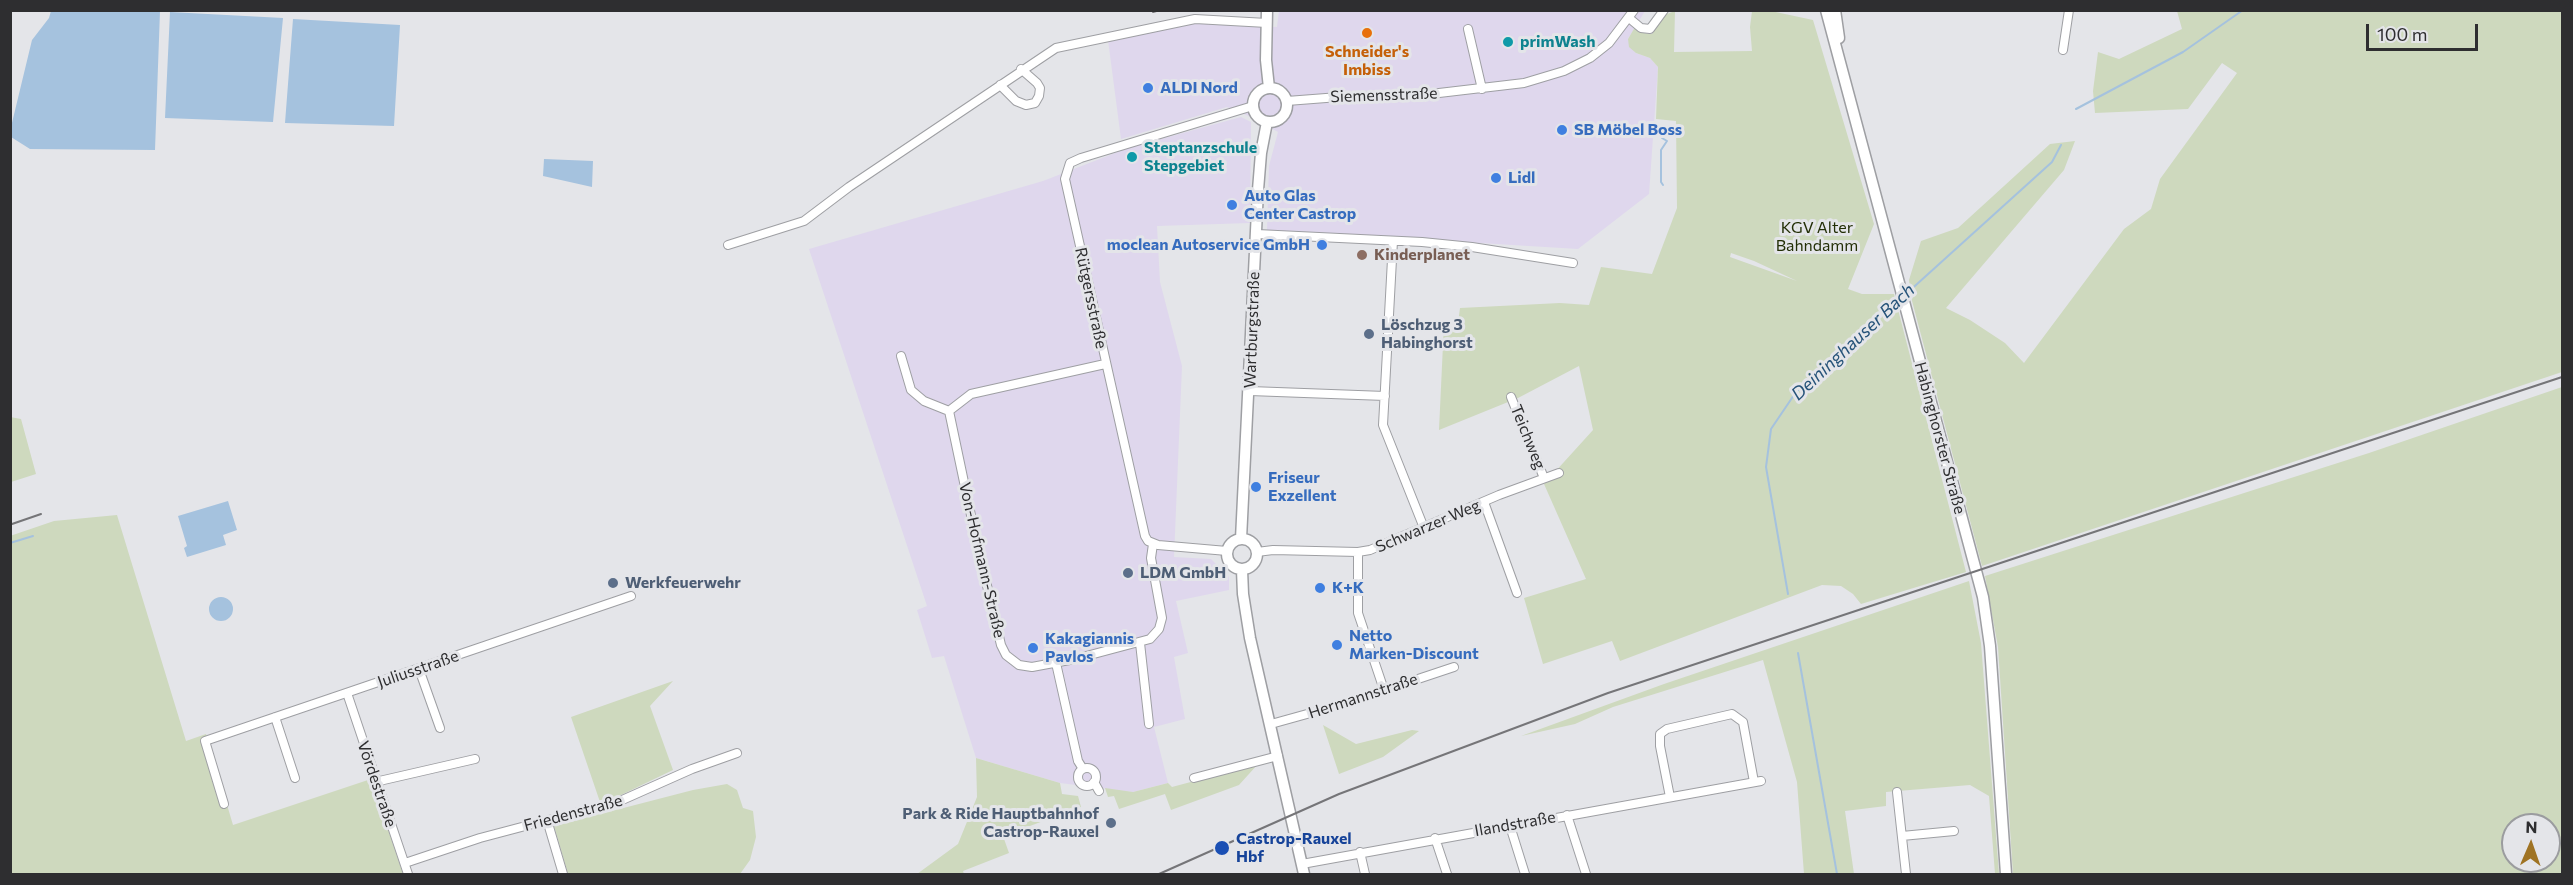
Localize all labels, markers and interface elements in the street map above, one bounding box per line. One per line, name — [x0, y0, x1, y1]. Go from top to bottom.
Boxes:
scale bar — [2369, 12, 2482, 50]
text: 100 m — [2377, 23, 2427, 45]
marker: Schneider's Imbiss — [1360, 26, 1374, 40]
place label: primWash — [1520, 32, 1595, 52]
marker: primWash — [1501, 35, 1515, 49]
place label: Schneider's Imbiss — [1325, 42, 1409, 80]
place label: ALDI Nord — [1160, 78, 1238, 98]
marker: ALDI Nord — [1141, 81, 1155, 95]
street label: Siemensstraße — [1330, 84, 1438, 106]
place label: SB Möbel Boss — [1574, 120, 1682, 140]
marker: SB Möbel Boss — [1555, 123, 1569, 137]
place label: Steptanzschule Stepgebiet — [1144, 138, 1257, 176]
marker: Steptanzschule Stepgebiet — [1125, 150, 1139, 164]
place label: Lidl — [1508, 168, 1535, 188]
marker: Lidl — [1489, 171, 1503, 185]
place label: Auto Glas Center Castrop — [1244, 186, 1356, 224]
marker: Auto Glas Center Castrop — [1225, 198, 1239, 212]
park label: KGV Alter Bahndamm — [1776, 218, 1858, 256]
place label: moclean Autoservice GmbH — [1107, 235, 1310, 255]
marker: moclean Autoservice GmbH — [1315, 238, 1329, 252]
place label: Kinderplanet — [1374, 245, 1470, 265]
street label: Rütgersstraße — [1071, 246, 1111, 350]
marker: Kinderplanet — [1355, 248, 1369, 262]
street label: Wartburgstraße — [1240, 271, 1264, 389]
water label: Deininghauser Bach — [1787, 279, 1919, 405]
place label: Löschzug 3 Habinghorst — [1381, 315, 1473, 353]
marker: Löschzug 3 Habinghorst — [1362, 327, 1376, 341]
street label: Habinghorster Straße — [1910, 360, 1970, 516]
street label: Teichweg — [1506, 402, 1550, 472]
place label: Friseur Exzellent — [1268, 468, 1336, 506]
street label: Von-Hofmann-Straße — [955, 480, 1009, 640]
marker: Friseur Exzellent — [1249, 480, 1263, 494]
street label: Schwarzer Weg — [1373, 495, 1483, 557]
place label: LDM GmbH — [1140, 563, 1226, 583]
marker: LDM GmbH — [1121, 566, 1135, 580]
place label: Werkfeuerwehr — [625, 573, 741, 593]
marker: Werkfeuerwehr — [606, 576, 620, 590]
place label: K+K — [1332, 578, 1364, 598]
marker: K+K — [1313, 581, 1327, 595]
place label: Netto Marken-Discount — [1349, 626, 1479, 664]
place label: Kakagiannis Pavlos — [1045, 629, 1134, 667]
marker: Netto Marken-Discount — [1330, 638, 1344, 652]
marker: Kakagiannis Pavlos — [1026, 641, 1040, 655]
street label: Juliusstraße — [375, 646, 461, 692]
street label: Hermannstraße — [1306, 669, 1420, 723]
street label: Vördestraße — [353, 738, 401, 830]
street label: Friedenstraße — [522, 791, 624, 835]
place label: Park & Ride Hauptbahnhof Castrop-Rauxel — [902, 804, 1099, 842]
street label: Ilandstraße — [1473, 807, 1557, 841]
north arrow — [2501, 813, 2561, 873]
marker: Park & Ride Hauptbahnhof Castrop-Rauxel — [1104, 816, 1118, 830]
text: N — [2525, 817, 2538, 836]
place label: Castrop-Rauxel Hbf — [1236, 829, 1352, 867]
marker: Castrop-Rauxel Hbf — [1213, 839, 1231, 857]

